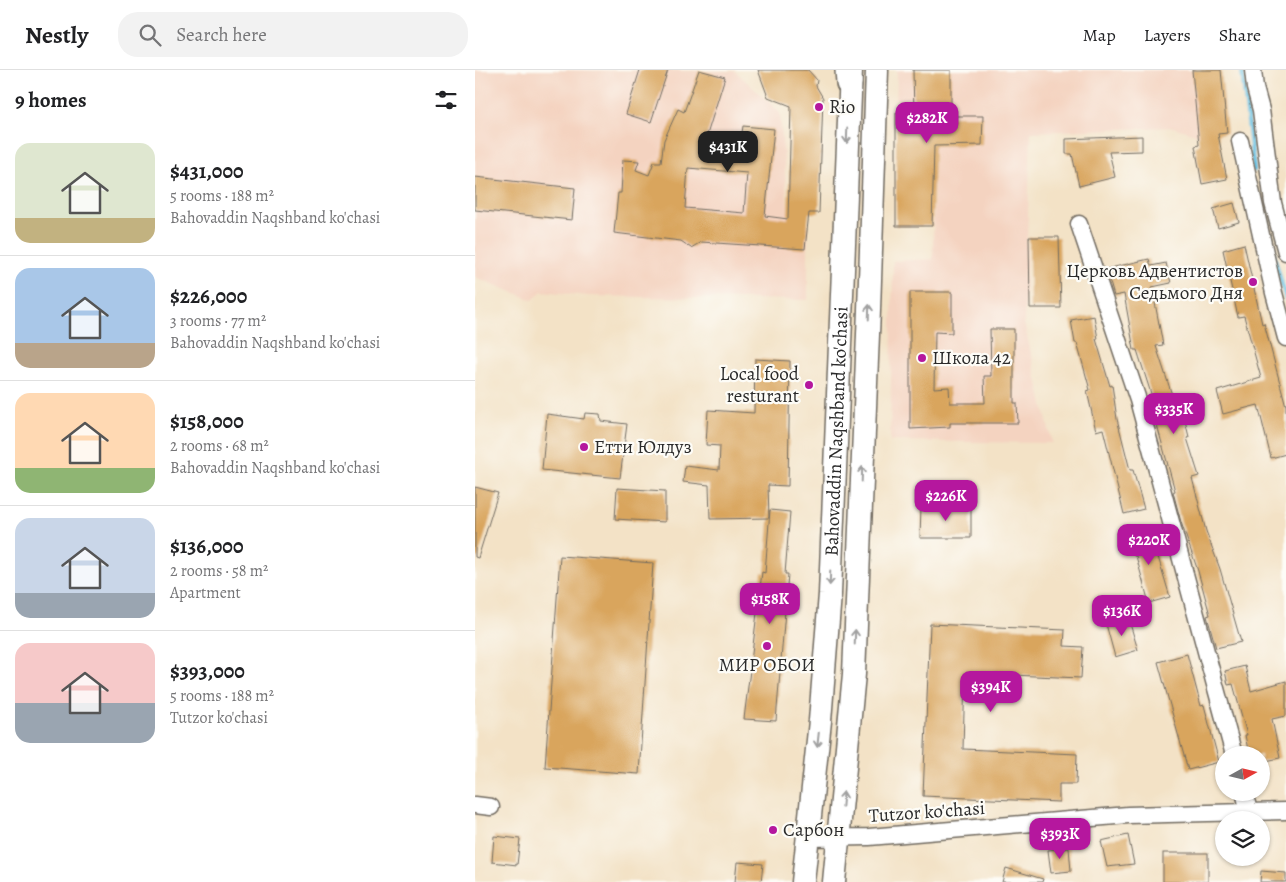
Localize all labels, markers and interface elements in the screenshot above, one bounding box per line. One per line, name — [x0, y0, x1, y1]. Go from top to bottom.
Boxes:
search box — [118, 12, 468, 57]
text: Nestly — [25, 19, 88, 51]
icon: search — [136, 21, 164, 49]
text: Search here — [176, 22, 267, 48]
text: Map — [1083, 23, 1116, 47]
text: Layers — [1144, 23, 1191, 47]
text: Share — [1219, 23, 1261, 47]
text: 9 homes — [15, 86, 86, 114]
icon: filters — [432, 86, 460, 114]
place label: Rio — [829, 94, 855, 120]
marker: Rio — [813, 101, 825, 113]
pin: $282K — [892, 102, 962, 144]
text: $282K — [906, 107, 948, 129]
one-way arrow — [843, 128, 852, 144]
pin: $431K — [693, 131, 763, 173]
text: $431K — [709, 136, 747, 158]
text: $431,000 — [170, 157, 244, 185]
icon: home — [55, 163, 115, 223]
text: 5 rooms · 188 m² — [170, 185, 274, 207]
text: Bahovaddin Naqshband ko'chasi — [170, 207, 380, 229]
place label: Церковь Адвентистов Седьмого Дня — [1067, 258, 1243, 306]
marker: Церковь Адвентистов Седьмого Дня — [1247, 276, 1259, 288]
text: $226,000 — [170, 282, 247, 310]
icon: home — [55, 288, 115, 348]
one-way arrow — [864, 304, 873, 320]
street label: Bahovaddin Naqshband ko'chasi — [819, 306, 855, 557]
text: 3 rooms · 77 m² — [170, 310, 266, 332]
text: Bahovaddin Naqshband ko'chasi — [170, 332, 380, 354]
place label: Школа 42 — [932, 345, 1011, 371]
marker: Школа 42 — [916, 352, 928, 364]
place label: Local food resturant — [720, 361, 800, 409]
marker: Local food resturant — [803, 379, 815, 391]
pin: $335K — [1139, 392, 1209, 435]
text: $335K — [1155, 398, 1193, 420]
text: $158,000 — [170, 407, 244, 435]
icon: home — [55, 413, 115, 473]
place label: Етти Юлдуз — [594, 434, 692, 460]
text: 2 rooms · 68 m² — [170, 435, 269, 457]
marker: Етти Юлдуз — [578, 441, 590, 453]
text: Bahovaddin Naqshband ko'chasi — [170, 457, 380, 479]
one-way arrow — [857, 467, 866, 483]
pin: $226K — [911, 480, 981, 522]
text: $226K — [926, 485, 966, 507]
pin: $220K — [1114, 524, 1184, 566]
text: $220K — [1128, 529, 1170, 551]
text: $136,000 — [170, 532, 243, 560]
icon: home — [55, 538, 115, 598]
text: 2 rooms · 58 m² — [170, 560, 268, 582]
one-way arrow — [825, 570, 835, 586]
text: Apartment — [170, 582, 241, 604]
pin: $158K — [735, 582, 805, 625]
text: $158K — [751, 588, 789, 610]
pin: $136K — [1087, 594, 1157, 637]
text: $136K — [1103, 600, 1141, 622]
one-way arrow — [850, 629, 860, 645]
marker: МИР ОБОИ — [761, 640, 773, 652]
place label: МИР ОБОИ — [719, 652, 815, 678]
text: $393,000 — [170, 657, 245, 685]
icon: home — [55, 663, 115, 723]
pin: $394K — [956, 670, 1026, 713]
text: $394K — [971, 676, 1011, 698]
text: 5 rooms · 188 m² — [170, 685, 274, 707]
text: Tutzor ko'chasi — [170, 707, 268, 729]
one-way arrow — [813, 732, 823, 748]
north arrow — [1215, 746, 1270, 801]
map controls — [1215, 746, 1270, 866]
one-way arrow — [838, 791, 848, 807]
street label: Tutzor ko'chasi — [868, 795, 986, 829]
button: layers — [1215, 811, 1270, 866]
place label: Сарбон — [783, 817, 844, 843]
pin: $393K — [1025, 818, 1095, 860]
text: $393K — [1040, 823, 1080, 845]
marker: Сарбон — [767, 824, 779, 836]

